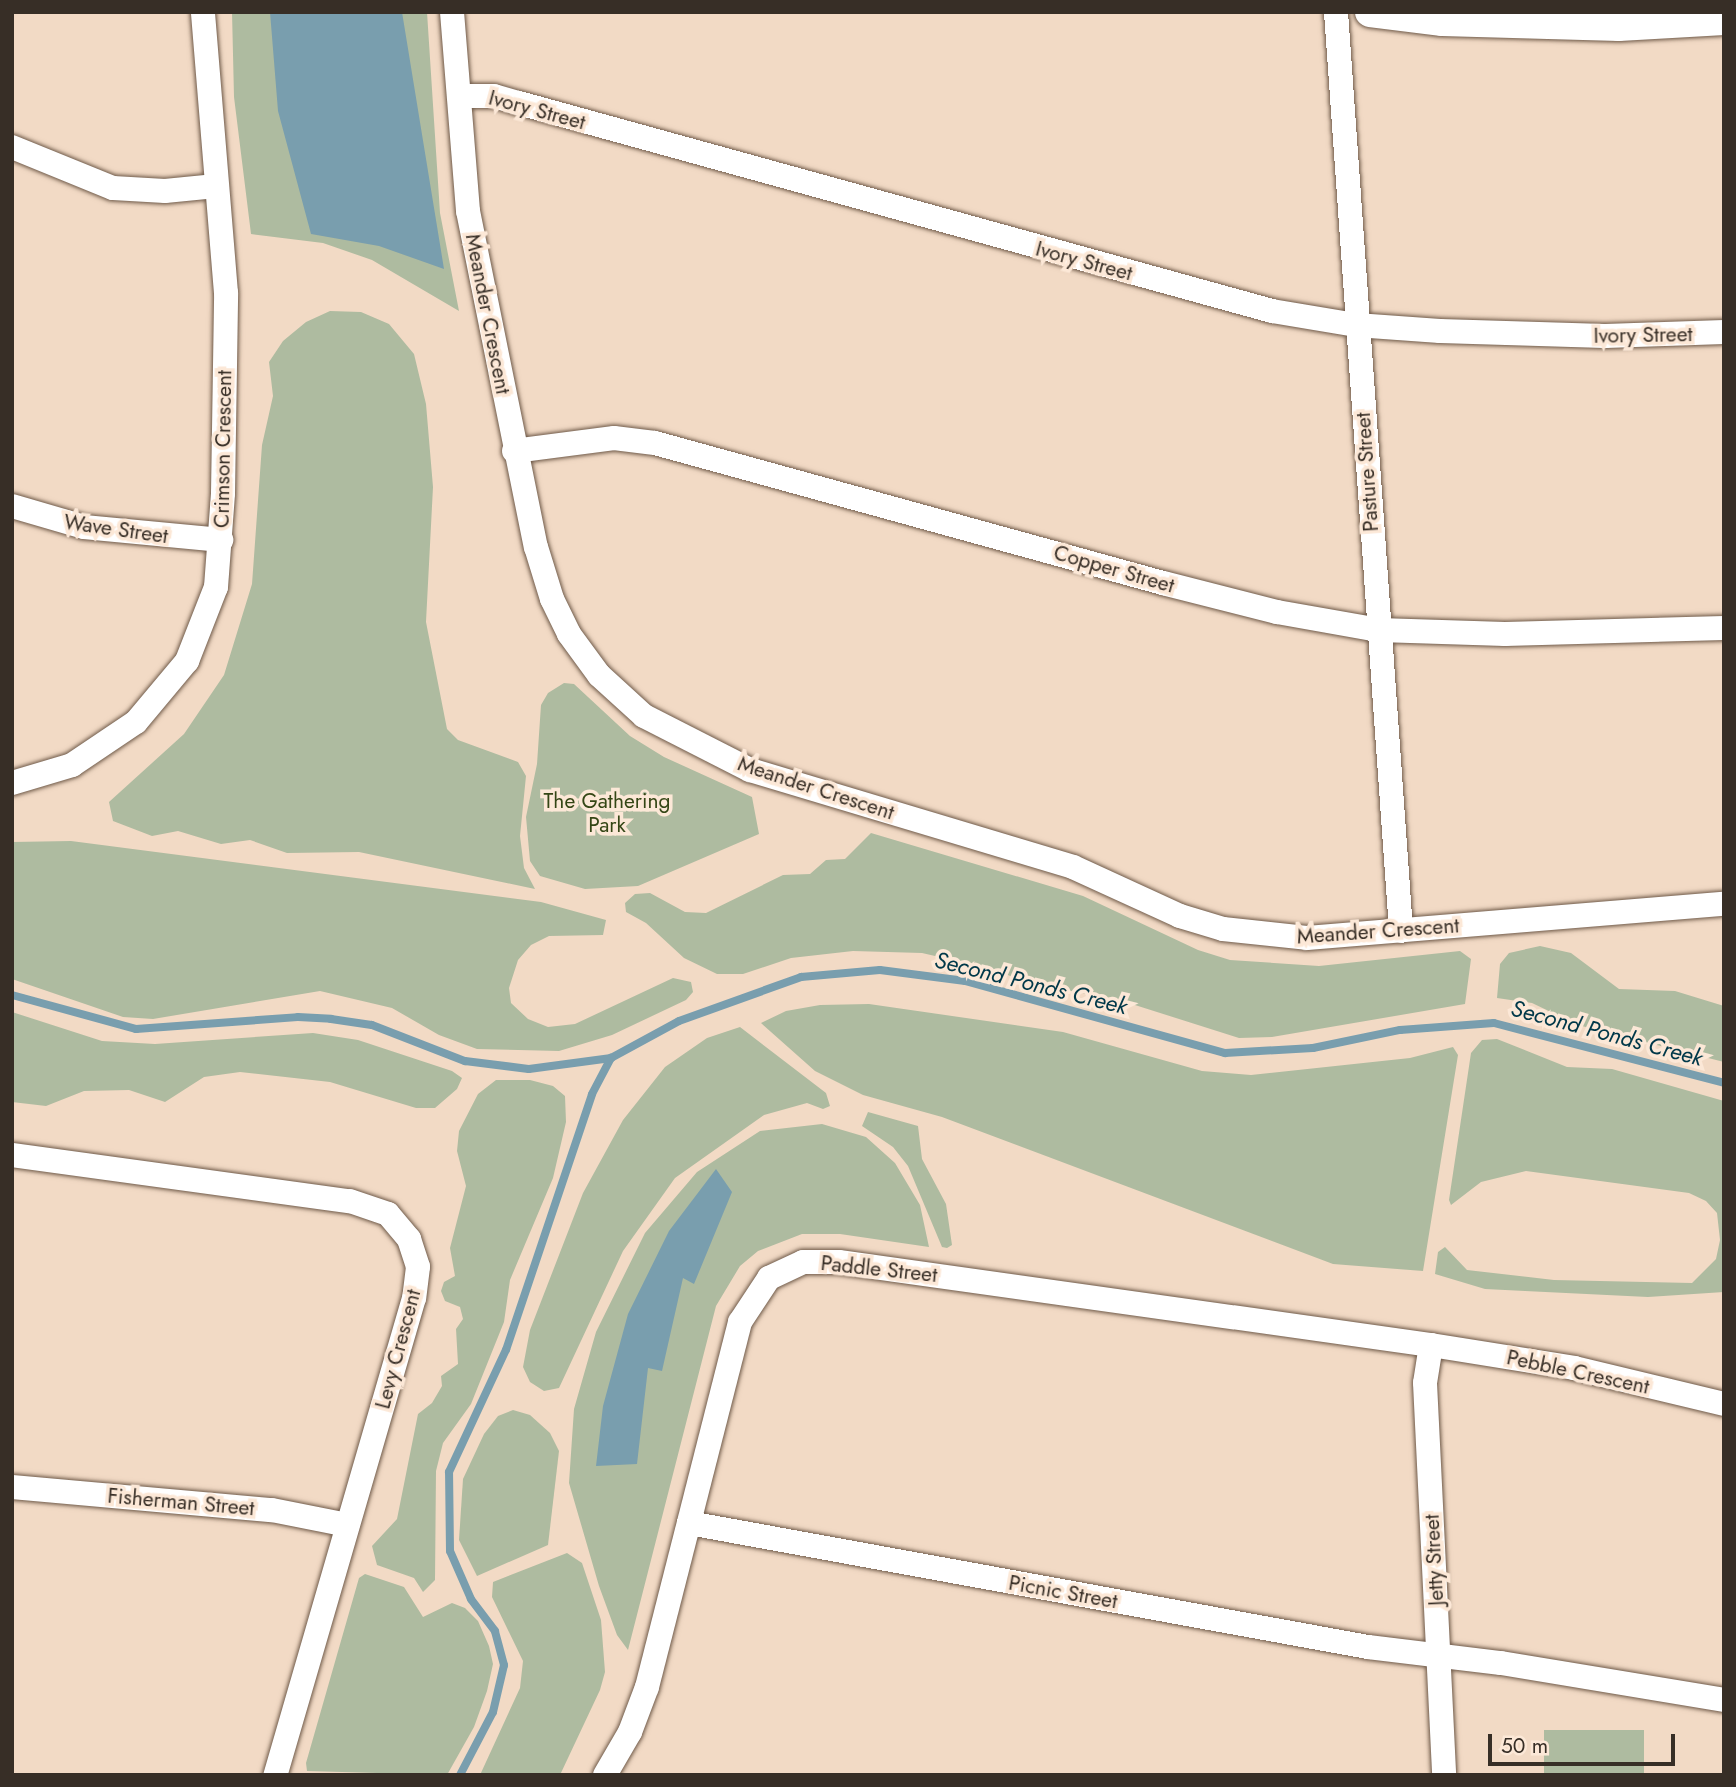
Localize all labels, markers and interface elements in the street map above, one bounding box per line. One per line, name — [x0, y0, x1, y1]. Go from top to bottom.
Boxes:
street label: Ivory Street — [486, 85, 588, 135]
street label: Meander Crescent — [460, 232, 516, 396]
street label: Ivory Street — [1033, 236, 1135, 286]
street label: Ivory Street — [1593, 322, 1693, 348]
street label: Crimson Crescent — [209, 370, 237, 528]
street label: Pasture Street — [1350, 411, 1384, 533]
street label: Wave Street — [62, 509, 170, 549]
street label: Copper Street — [1051, 540, 1177, 598]
street label: Meander Crescent — [735, 751, 897, 825]
park label: The Gathering Park — [544, 788, 670, 838]
street label: Meander Crescent — [1296, 913, 1460, 949]
water label: Second Ponds Creek — [932, 946, 1130, 1020]
water label: Second Ponds Creek — [1508, 994, 1706, 1072]
street label: Paddle Street — [820, 1250, 938, 1288]
street label: Levy Crescent — [370, 1286, 426, 1412]
street label: Pebble Crescent — [1504, 1345, 1652, 1399]
street label: Fisherman Street — [106, 1483, 256, 1521]
street label: Jetty Street — [1419, 1514, 1449, 1606]
street label: Picnic Street — [1007, 1570, 1119, 1614]
scale bar — [1491, 1720, 1678, 1764]
text: 50 m — [1501, 1731, 1548, 1761]

